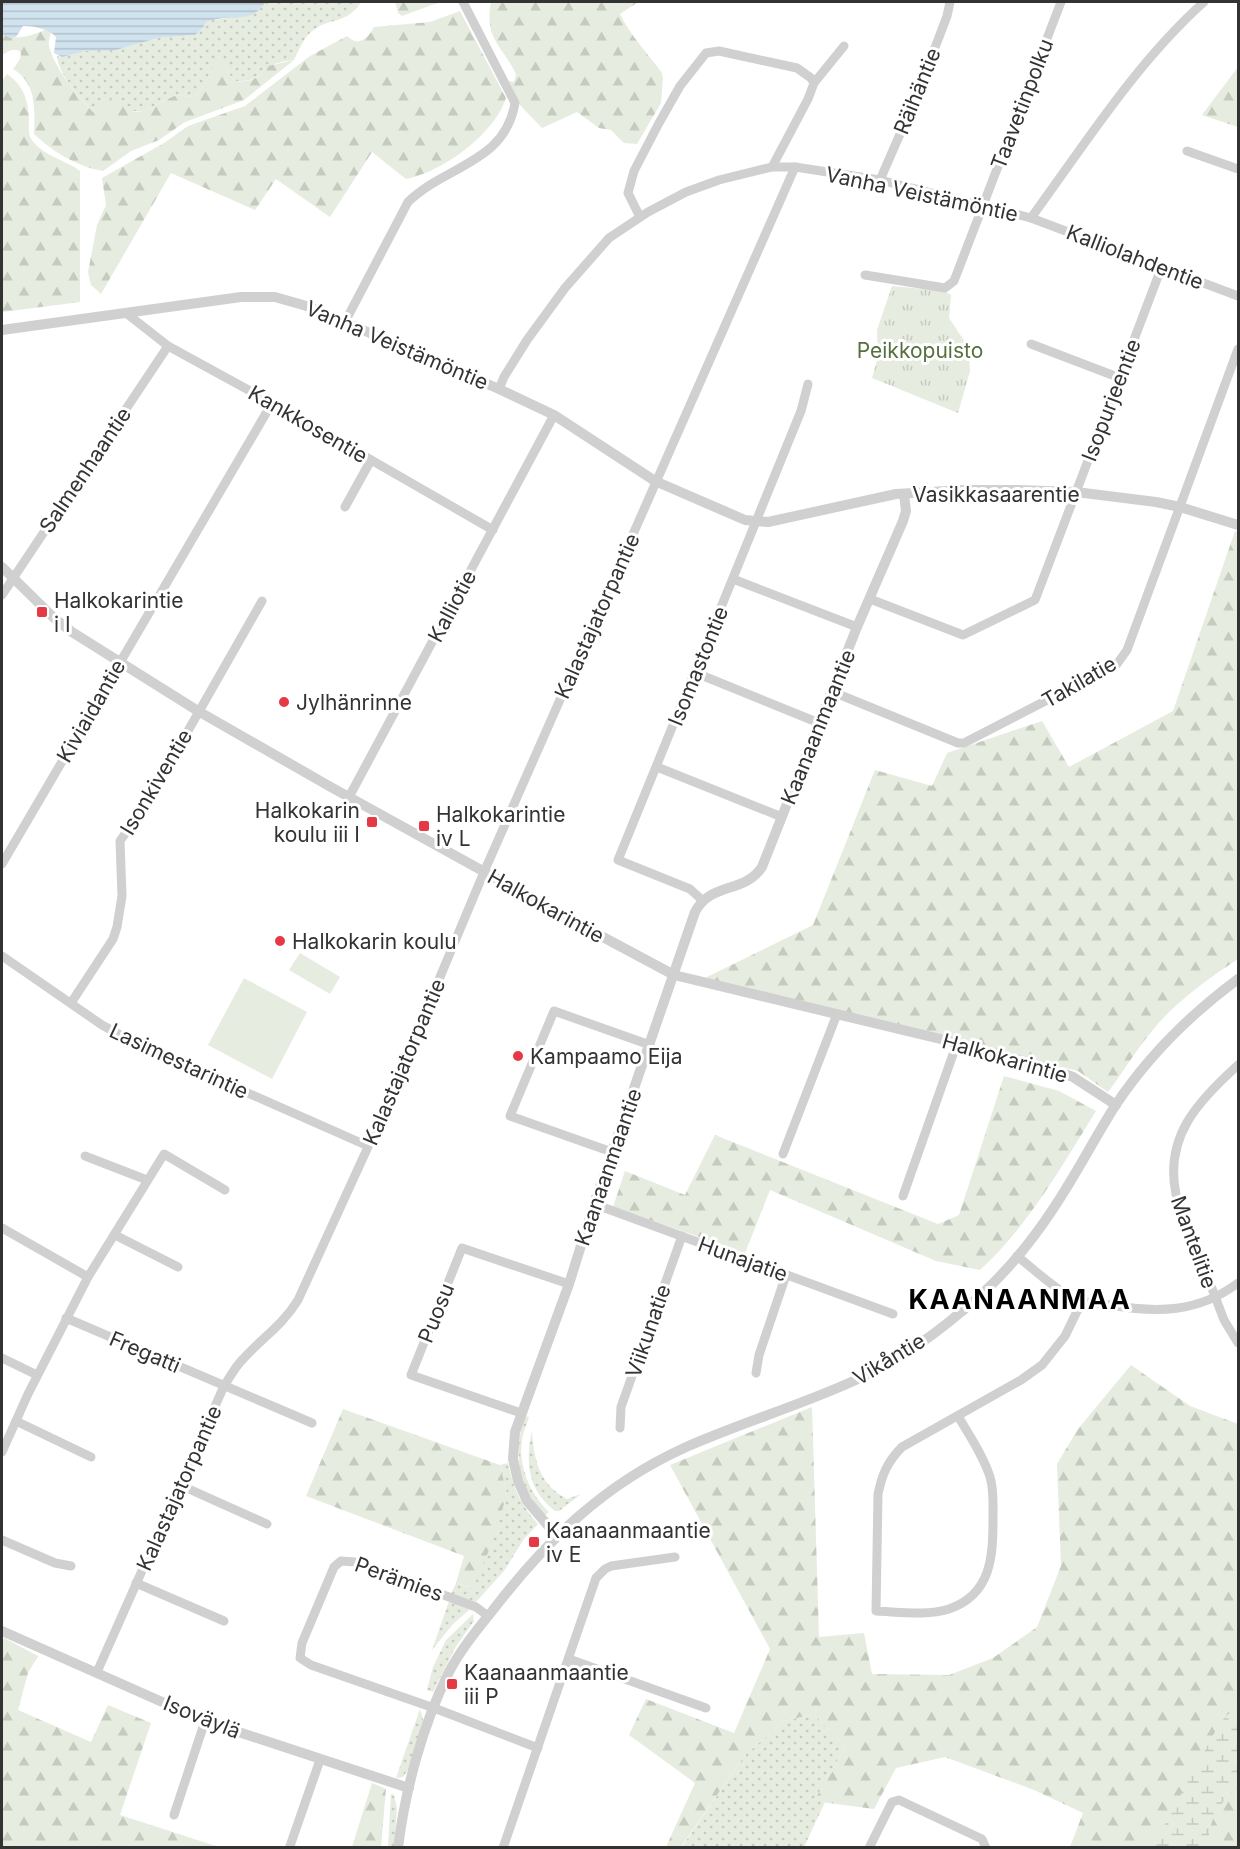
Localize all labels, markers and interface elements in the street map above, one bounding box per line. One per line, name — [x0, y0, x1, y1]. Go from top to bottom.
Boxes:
street label: Taavetinpolku — [986, 35, 1058, 173]
street label: Räihäntie — [888, 44, 946, 138]
street label: Vanha Veistämöntie — [824, 161, 1020, 227]
street label: Kalliolahdentie — [1063, 219, 1207, 295]
street label: Vanha Veistämöntie — [302, 295, 492, 395]
street label: Isopurjeentie — [1076, 335, 1146, 465]
park label: Peikkopuisto — [857, 338, 983, 363]
street label: Kankkosentie — [244, 380, 372, 468]
street label: Salmenhaantie — [34, 402, 136, 538]
street label: Vasikkasaarentie — [912, 482, 1080, 507]
street label: Kalastajatorpantie — [549, 529, 645, 703]
street label: Kalliotie — [423, 566, 481, 646]
place label: Halkokarintie i I — [54, 588, 183, 637]
street label: Isomastontie — [663, 603, 733, 729]
marker: Halkokarintie i I — [35, 605, 49, 619]
street label: Kaanaanmaantie — [776, 646, 860, 808]
street label: Takilatie — [1037, 651, 1121, 713]
street label: Kiviaidantie — [52, 655, 130, 767]
place label: Jylhänrinne — [296, 690, 412, 715]
marker: Jylhänrinne — [277, 695, 291, 709]
street label: Isonkiventie — [115, 725, 197, 839]
place label: Halkokarin koulu iii I — [255, 798, 360, 847]
place label: Halkokarintie iv L — [436, 802, 565, 851]
marker: Halkokarin koulu iii I — [365, 815, 379, 829]
marker: Halkokarintie iv L — [417, 819, 431, 833]
street label: Halkokarintie — [483, 864, 609, 948]
place label: Halkokarin koulu — [292, 929, 457, 954]
marker: Halkokarin koulu — [273, 934, 287, 948]
street label: Kalastajatorpantie — [358, 975, 450, 1149]
street label: Lasimestarintie — [106, 1018, 252, 1104]
street label: Halkokarintie — [939, 1028, 1071, 1088]
place label: Kampaamo Eija — [530, 1044, 682, 1069]
marker: Kampaamo Eija — [511, 1049, 525, 1063]
street label: Kaanaanmaantie — [569, 1085, 647, 1249]
street label: Mantelitie — [1166, 1192, 1222, 1292]
street label: Hunajatie — [695, 1231, 791, 1287]
street label: Puosu — [413, 1280, 459, 1346]
street label: Viikunatie — [620, 1281, 676, 1381]
district label: KAANAANMAA — [909, 1283, 1131, 1316]
street label: Fregatti — [106, 1326, 184, 1378]
street label: Vikåntie — [848, 1328, 930, 1390]
street label: Kalastajatorpantie — [131, 1401, 227, 1575]
place label: Kaanaanmaantie iv E — [546, 1518, 711, 1567]
marker: Kaanaanmaantie iv E — [527, 1535, 541, 1549]
street label: Perämies — [351, 1552, 447, 1606]
place label: Kaanaanmaantie iii P — [464, 1660, 629, 1709]
marker: Kaanaanmaantie iii P — [445, 1677, 459, 1691]
street label: Isoväylä — [160, 1690, 244, 1744]

